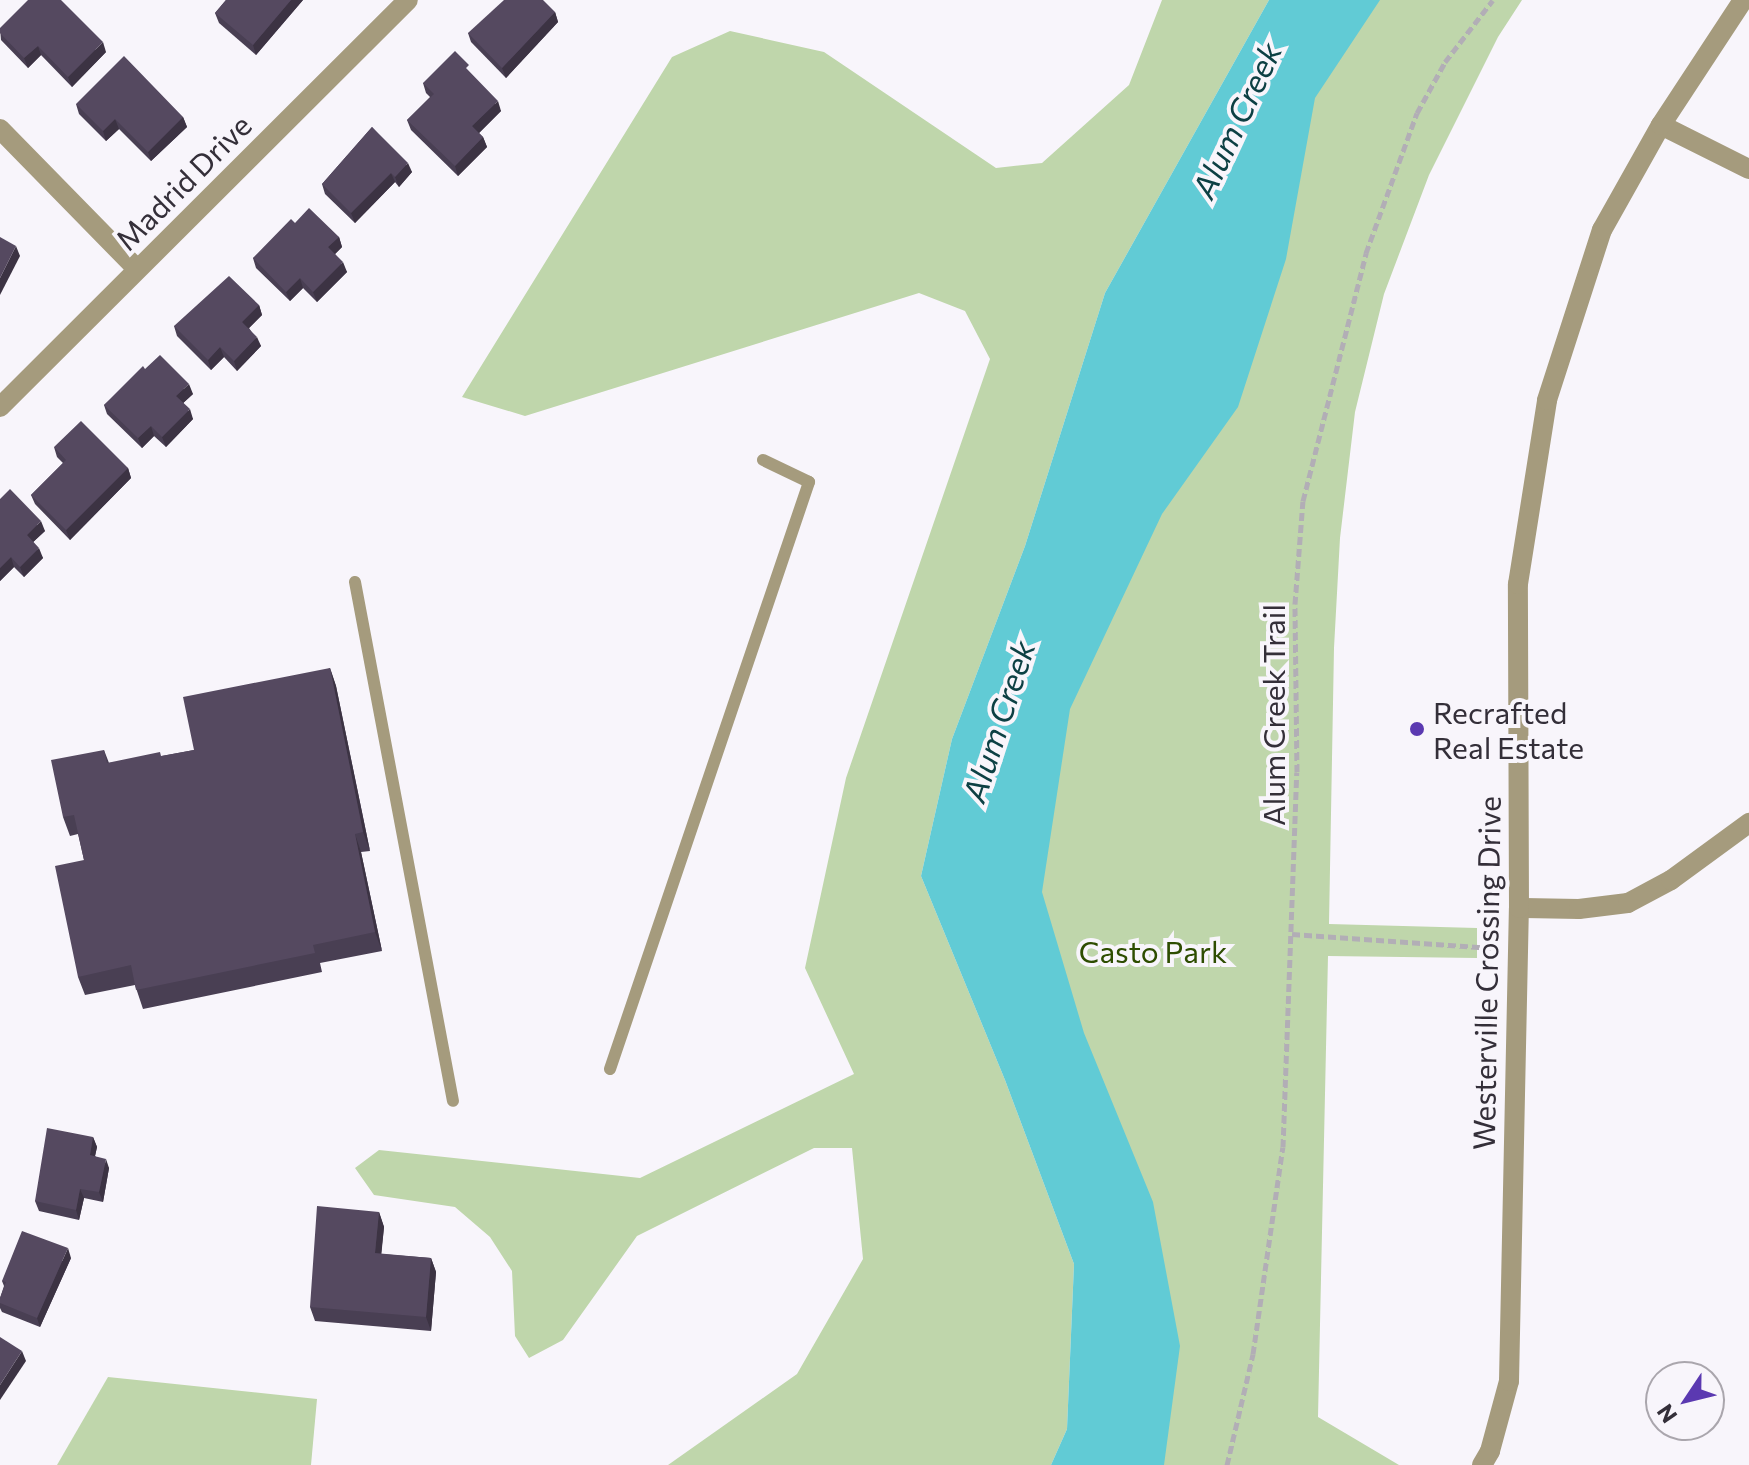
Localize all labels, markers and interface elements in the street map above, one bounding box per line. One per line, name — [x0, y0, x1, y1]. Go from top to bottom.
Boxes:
water label: Alum Creek — [1183, 36, 1289, 204]
street label: Madrid Drive — [108, 107, 258, 257]
street label: Alum Creek Trail — [1255, 604, 1291, 826]
water label: Alum Creek — [954, 635, 1042, 807]
place label: Recrafted Real Estate — [1433, 694, 1584, 764]
marker: Recrafted Real Estate — [1408, 720, 1426, 738]
street label: Westerville Crossing Drive — [1465, 796, 1507, 1150]
park label: Casto Park — [1079, 933, 1227, 969]
north arrow — [1645, 1361, 1725, 1441]
text: N — [1651, 1399, 1682, 1428]

